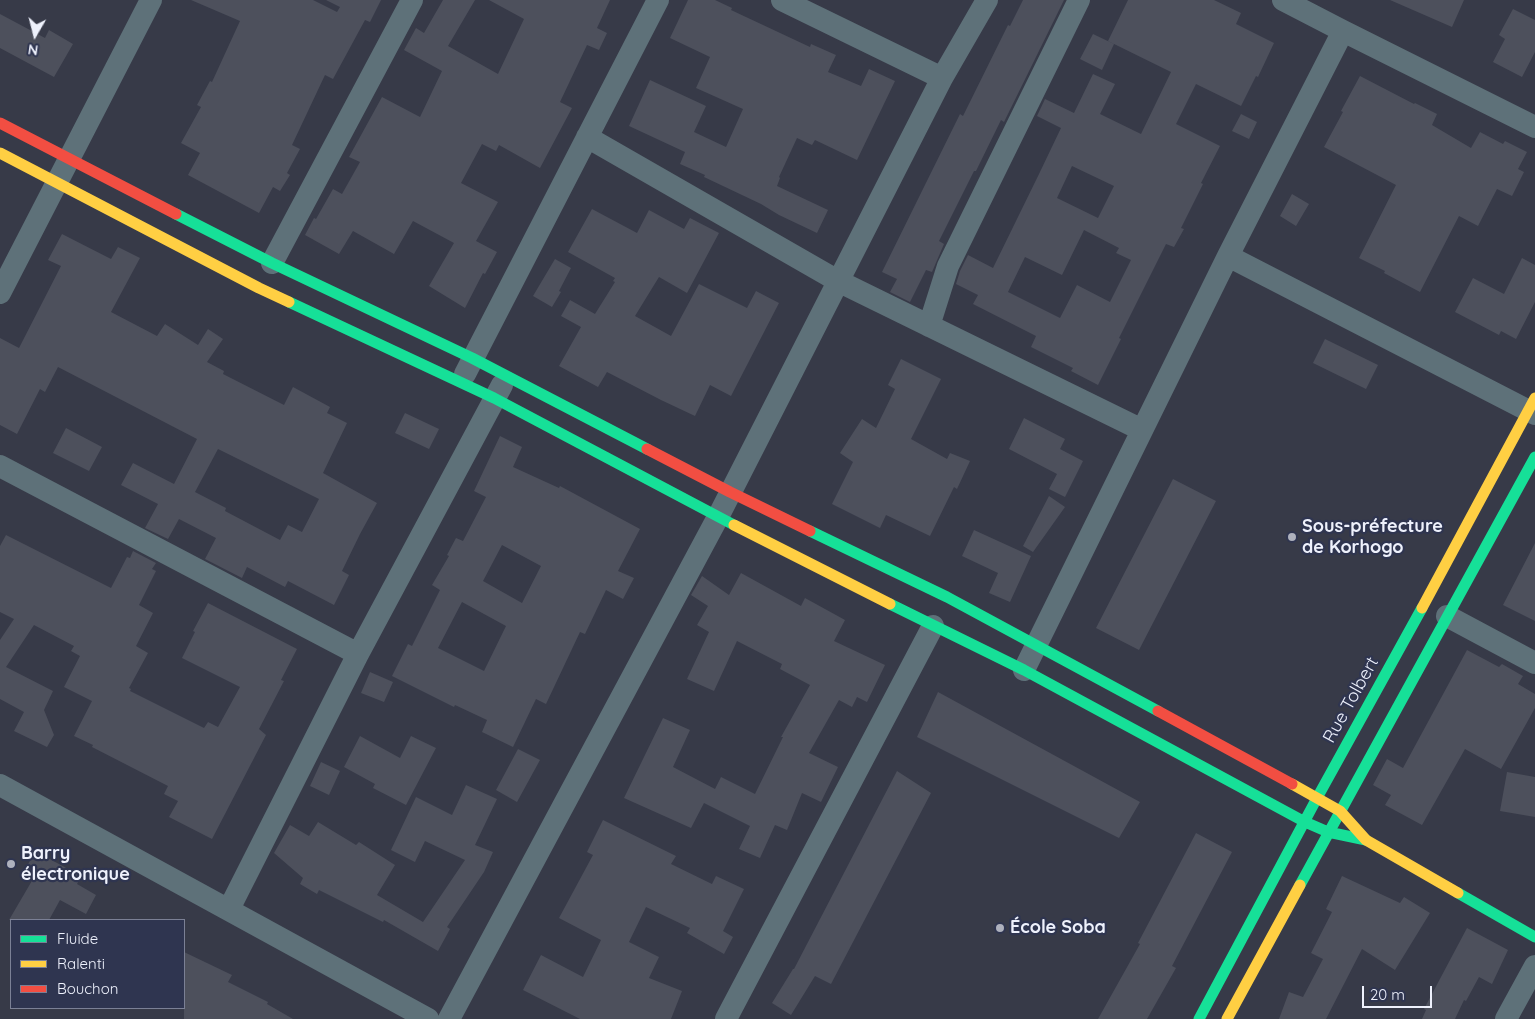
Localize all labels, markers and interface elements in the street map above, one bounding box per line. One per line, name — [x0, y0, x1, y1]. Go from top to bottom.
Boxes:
north arrow — [10, 10, 60, 60]
text: N — [27, 40, 39, 59]
place label: Sous-préfecture de Korhogo — [1302, 516, 1443, 558]
marker: Sous-préfecture de Korhogo — [1286, 531, 1298, 543]
street label: Rue Tolbert — [1319, 653, 1383, 747]
place label: Barry électronique — [21, 843, 130, 886]
marker: Barry électronique — [5, 858, 17, 870]
place label: École Soba — [1010, 917, 1106, 939]
legend — [10, 919, 185, 1009]
marker: École Soba — [994, 922, 1006, 934]
text: Fluide — [57, 929, 98, 948]
text: Ralenti — [57, 954, 105, 973]
scale bar — [1365, 976, 1435, 1008]
text: Bouchon — [57, 979, 118, 998]
text: 20 m — [1370, 985, 1405, 1004]

